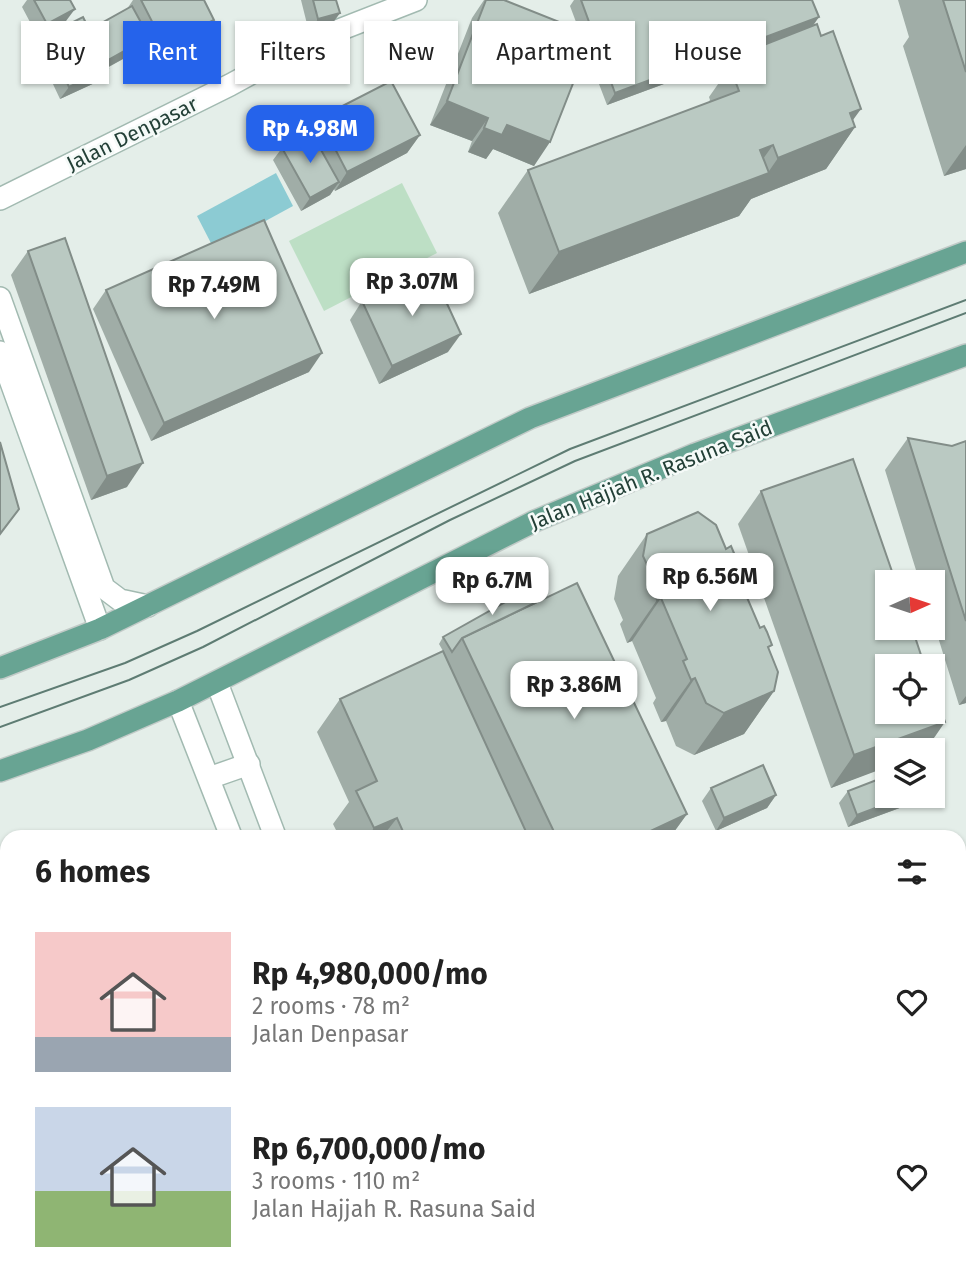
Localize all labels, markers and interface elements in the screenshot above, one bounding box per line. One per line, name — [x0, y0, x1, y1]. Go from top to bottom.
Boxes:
chip: Buy — [21, 21, 109, 84]
chip: Rent — [123, 21, 221, 84]
chip: Filters — [235, 21, 350, 84]
chip: New — [364, 21, 458, 84]
chip: Apartment — [472, 21, 635, 84]
chip: House — [649, 21, 766, 84]
street label: Jalan Denpasar — [62, 91, 202, 177]
pin: Rp 4.98M — [238, 106, 382, 165]
text: Rp 4.98M — [262, 114, 358, 142]
pin: Rp 3.07M — [340, 258, 484, 318]
pin: Rp 7.49M — [142, 262, 286, 321]
text: Rp 3.07M — [366, 267, 458, 295]
text: Rp 7.49M — [168, 270, 260, 298]
street label: Jalan Hajjah R. Rasuna Said — [526, 414, 776, 536]
pin: Rp 6.56M — [638, 554, 782, 613]
pin: Rp 6.7M — [427, 558, 557, 617]
text: Rp 6.56M — [662, 562, 758, 590]
text: Rp 6.7M — [452, 566, 532, 594]
north arrow — [875, 570, 945, 640]
map controls — [875, 570, 945, 808]
button: locate — [875, 654, 945, 724]
pin: Rp 3.86M — [502, 662, 646, 721]
text: Rp 3.86M — [526, 670, 622, 698]
button: layers — [875, 738, 945, 808]
icon: filters — [893, 853, 931, 891]
text: 6 homes — [35, 854, 150, 890]
text: Rp 4,980,000/mo — [252, 956, 488, 992]
icon: home — [91, 960, 175, 1044]
icon: heart — [893, 983, 931, 1021]
text: 2 rooms · 78 m² — [252, 992, 410, 1020]
text: Jalan Denpasar — [252, 1020, 408, 1048]
text: Rp 6,700,000/mo — [252, 1131, 485, 1167]
icon: home — [91, 1135, 175, 1219]
icon: heart — [893, 1158, 931, 1196]
text: 3 rooms · 110 m² — [252, 1167, 420, 1195]
text: Jalan Hajjah R. Rasuna Said — [252, 1195, 536, 1223]

